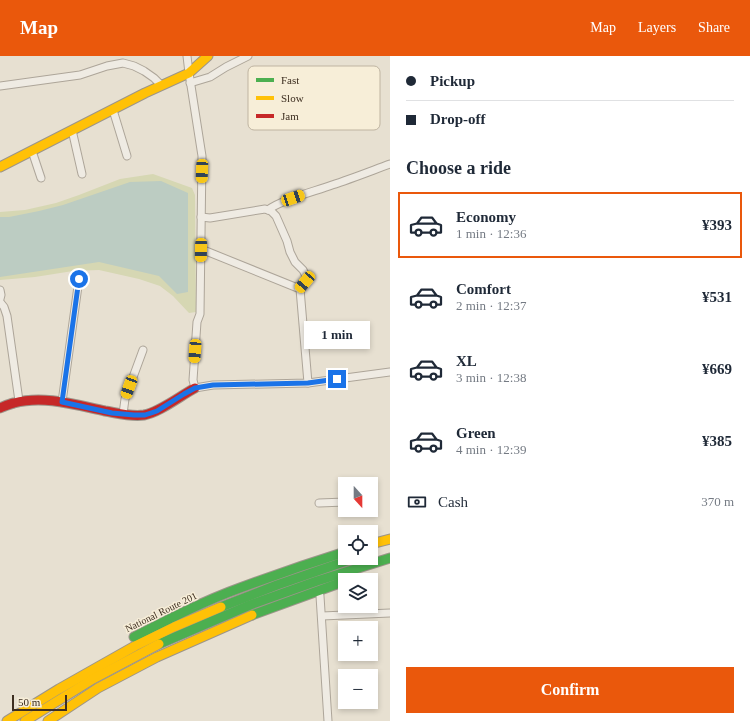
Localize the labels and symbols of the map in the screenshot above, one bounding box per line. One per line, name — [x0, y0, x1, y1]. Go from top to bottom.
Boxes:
legend — [248, 66, 380, 130]
text: Fast — [281, 74, 299, 86]
text: Slow — [281, 92, 304, 104]
text: Jam — [281, 110, 299, 122]
car — [196, 159, 208, 183]
car — [280, 188, 306, 208]
car — [195, 238, 207, 262]
car — [293, 269, 317, 295]
route start — [70, 270, 88, 288]
callout: 1 min — [304, 321, 370, 349]
car — [188, 339, 202, 363]
route end — [328, 370, 346, 388]
car — [119, 374, 139, 400]
north arrow — [338, 477, 378, 517]
street label: National Route 201 — [123, 590, 199, 634]
scale bar — [12, 693, 67, 712]

